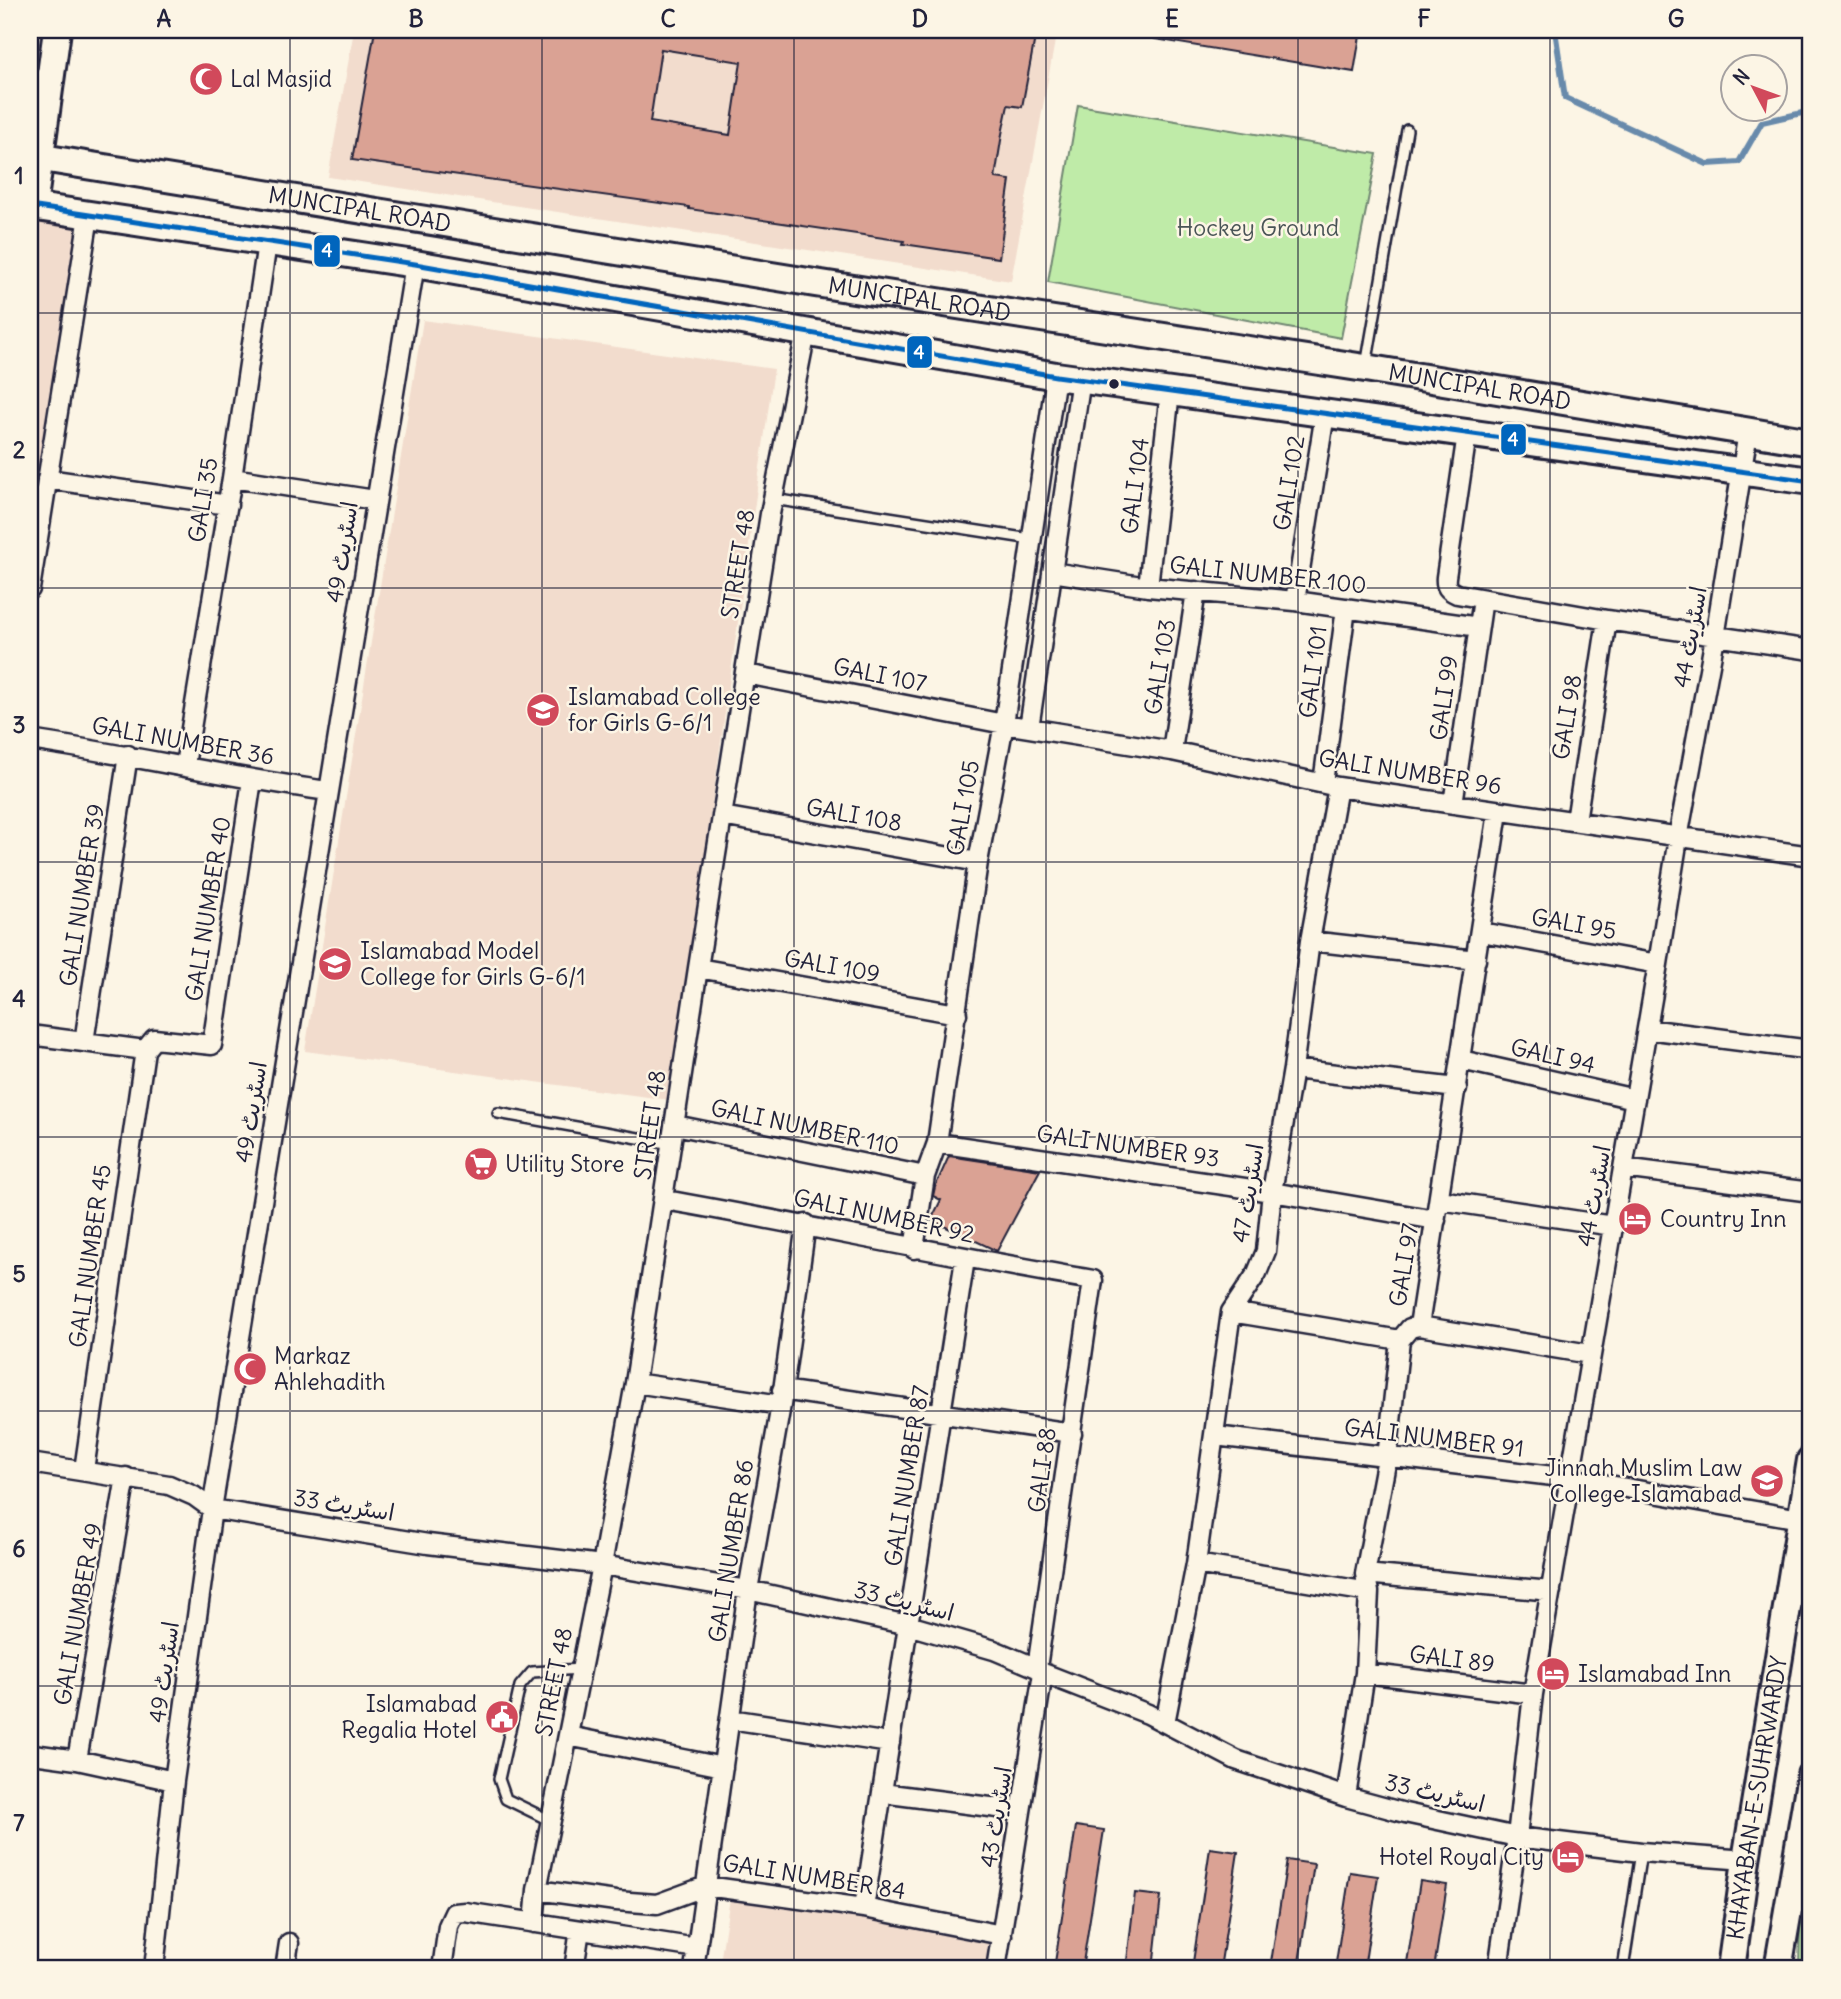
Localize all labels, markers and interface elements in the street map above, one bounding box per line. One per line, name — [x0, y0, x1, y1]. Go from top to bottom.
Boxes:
text: A — [157, 4, 172, 33]
text: B — [408, 4, 424, 33]
text: C — [660, 4, 676, 33]
text: D — [912, 4, 928, 33]
text: E — [1165, 4, 1179, 33]
text: F — [1417, 4, 1431, 33]
text: G — [1668, 4, 1684, 33]
north arrow — [1718, 52, 1788, 122]
mosque icon: Lal Masjid — [187, 60, 225, 98]
place label: Lal Masjid — [230, 64, 332, 93]
text: N — [1728, 64, 1755, 90]
text: 1 — [14, 161, 24, 190]
street label: MUNCIPAL ROAD — [266, 180, 453, 238]
park label: Hockey Ground — [1177, 213, 1339, 242]
line badge: 4 — [313, 234, 341, 268]
text: 4 — [322, 238, 333, 262]
street label: MUNCIPAL ROAD — [826, 270, 1013, 327]
line badge: 4 — [906, 335, 933, 369]
text: 4 — [914, 340, 925, 364]
street label: MUNCIPAL ROAD — [1386, 357, 1573, 416]
unlabelled marker — [1107, 377, 1121, 391]
line badge: 4 — [1500, 423, 1527, 456]
text: 4 — [1508, 427, 1519, 451]
street label: GALI 102 — [1267, 433, 1310, 533]
text: 2 — [13, 435, 26, 464]
street label: GALI 104 — [1114, 436, 1155, 536]
street label: GALI 35 — [181, 455, 224, 545]
street label: اسٹریٹ 49 — [319, 499, 364, 605]
street label: STREET 48 — [715, 507, 760, 621]
street label: GALI NUMBER 100 — [1168, 550, 1368, 599]
street label: اسٹریٹ 44 — [1666, 584, 1713, 690]
street label: GALI 103 — [1138, 617, 1181, 717]
street label: GALI 101 — [1292, 624, 1333, 720]
street label: GALI 107 — [831, 651, 929, 698]
street label: GALI 99 — [1423, 653, 1464, 742]
street label: GALI 98 — [1545, 672, 1588, 762]
place label: Islamabad College for Girls G-6/1 — [568, 682, 761, 737]
school or university icon: Islamabad College for Girls G-6/1 — [524, 691, 562, 729]
text: 3 — [12, 710, 26, 739]
street label: GALI NUMBER 36 — [90, 710, 277, 771]
street label: GALI NUMBER 96 — [1317, 743, 1504, 800]
street label: GALI 105 — [940, 758, 985, 858]
street label: GALI 108 — [804, 792, 904, 837]
street label: GALI NUMBER 39 — [53, 801, 110, 988]
street label: GALI NUMBER 40 — [179, 814, 236, 1003]
street label: GALI 95 — [1529, 902, 1619, 945]
place label: Islamabad Model College for Girls G-6/1 — [360, 936, 586, 991]
street label: GALI 109 — [782, 943, 882, 988]
school or university icon: Islamabad Model College for Girls G-6/1 — [316, 945, 354, 983]
text: 4 — [12, 984, 26, 1013]
street label: GALI 94 — [1508, 1032, 1598, 1079]
street label: اسٹریٹ 49 — [228, 1059, 273, 1165]
street label: STREET 48 — [627, 1068, 672, 1182]
street label: GALI NUMBER 110 — [708, 1092, 902, 1161]
street label: GALI NUMBER 93 — [1035, 1118, 1222, 1173]
street label: اسٹریٹ 47 — [1225, 1141, 1270, 1245]
street label: اسٹریٹ 44 — [1570, 1143, 1617, 1249]
supermarket icon: Utility Store — [462, 1145, 500, 1183]
place label: Utility Store — [505, 1149, 624, 1178]
street label: GALI NUMBER 45 — [62, 1162, 117, 1349]
street label: GALI NUMBER 92 — [791, 1182, 977, 1249]
hotel icon: Country Inn — [1616, 1200, 1654, 1238]
place label: Country Inn — [1660, 1204, 1787, 1233]
street label: GALI 97 — [1383, 1221, 1424, 1309]
text: 5 — [12, 1259, 26, 1288]
place label: Markaz Ahlehadith — [274, 1341, 386, 1396]
mosque icon: Markaz Ahlehadith — [231, 1350, 269, 1388]
street label: GALI NUMBER 87 — [878, 1383, 935, 1569]
street label: GALI NUMBER 91 — [1343, 1412, 1526, 1463]
street label: GALI 88 — [1021, 1425, 1062, 1514]
place label: Jinnah Muslim Law College Islamabad — [1544, 1453, 1742, 1508]
street label: GALI NUMBER 86 — [702, 1457, 759, 1644]
school or university icon: Jinnah Muslim Law College Islamabad — [1748, 1462, 1786, 1500]
street label: اسٹریٹ 33 — [292, 1482, 397, 1527]
street label: GALI NUMBER 49 — [47, 1520, 108, 1707]
text: 6 — [12, 1534, 26, 1563]
street label: اسٹریٹ 33 — [851, 1574, 957, 1627]
street label: اسٹریٹ 49 — [142, 1619, 185, 1725]
street label: STREET 48 — [529, 1625, 578, 1739]
street label: GALI 89 — [1408, 1639, 1496, 1678]
street label: KHAYABAN-E-SUHRWARDY — [1720, 1654, 1793, 1942]
hotel icon: Islamabad Inn — [1534, 1655, 1572, 1693]
place label: Islamabad Inn — [1578, 1659, 1731, 1688]
place label: Islamabad Regalia Hotel — [341, 1689, 477, 1744]
public building icon: Islamabad Regalia Hotel — [483, 1698, 521, 1736]
street label: اسٹریٹ 43 — [973, 1764, 1018, 1870]
street label: اسٹریٹ 33 — [1382, 1767, 1488, 1818]
text: 7 — [13, 1808, 25, 1837]
hotel icon: Hotel Royal City — [1549, 1838, 1587, 1876]
place label: Hotel Royal City — [1379, 1842, 1544, 1871]
street label: GALI NUMBER 84 — [720, 1848, 908, 1905]

